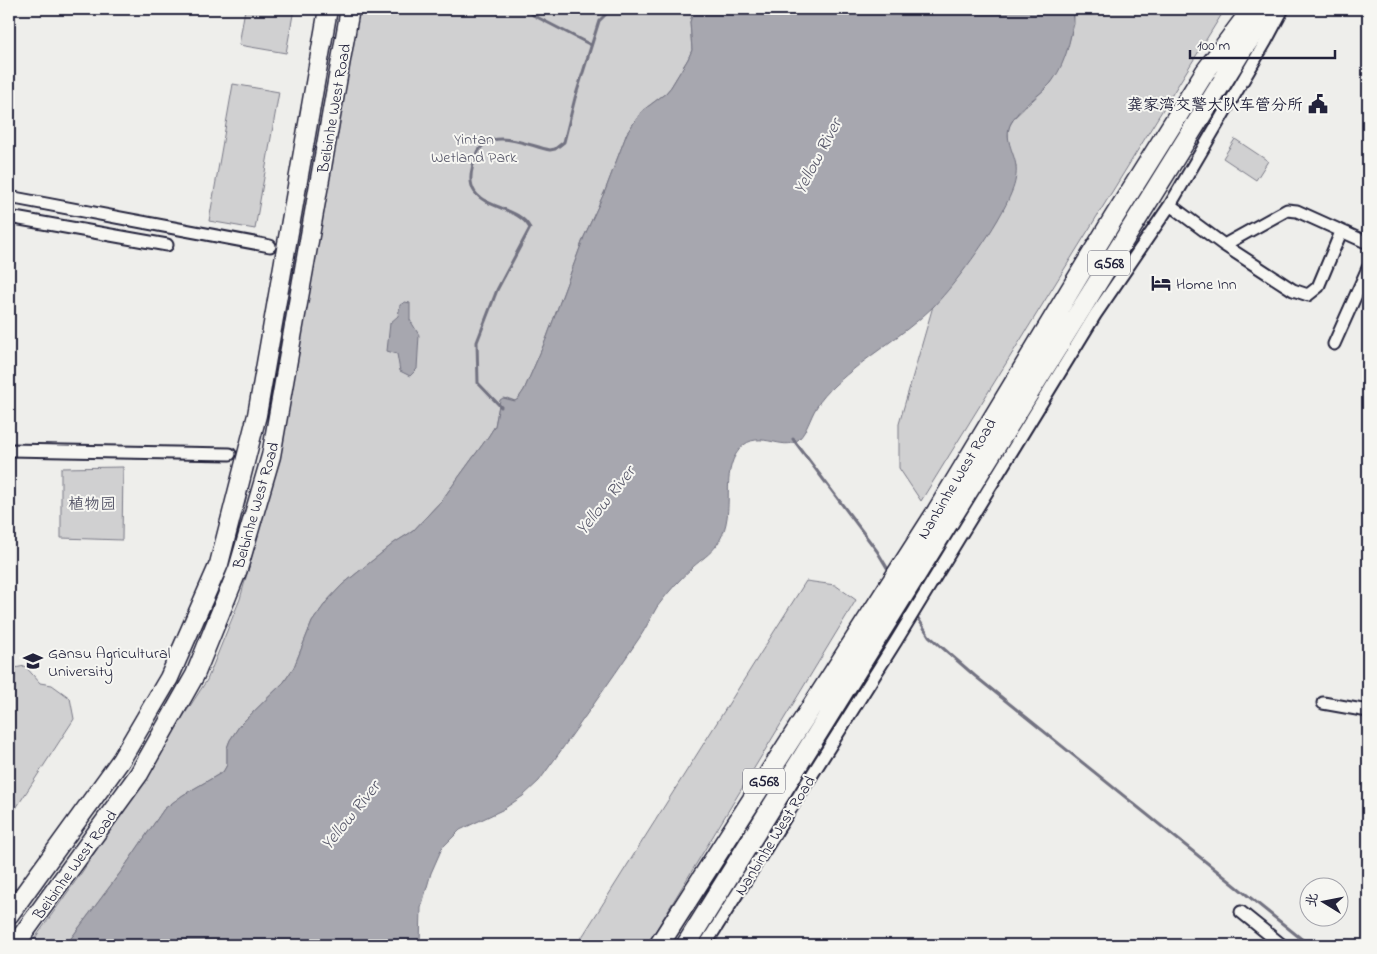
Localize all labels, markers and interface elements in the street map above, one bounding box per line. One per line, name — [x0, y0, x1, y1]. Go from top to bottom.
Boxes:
scale bar — [1190, 28, 1334, 60]
text: 100 m — [1197, 35, 1230, 57]
street label: Beibinhe West Road — [312, 42, 358, 176]
public building icon: 龚家湾交警大队车管分所 — [1307, 93, 1329, 115]
place label: 龚家湾交警大队车管分所 — [1127, 94, 1303, 118]
water label: Yellow River — [788, 112, 851, 199]
park label: Yintan Wetland Park — [431, 128, 518, 170]
road number: G568 — [1088, 250, 1130, 276]
hotel icon: Home Inn — [1150, 272, 1172, 294]
place label: Home Inn — [1176, 273, 1237, 297]
street label: Nanbinhe West Road — [912, 414, 1003, 544]
street label: Beibinhe West Road — [227, 439, 286, 573]
water label: Yellow River — [571, 459, 644, 541]
park label: 植物园 — [68, 493, 116, 517]
place label: Gansu Agricultural University — [48, 642, 171, 684]
school or university icon: Gansu Agricultural University — [22, 650, 44, 672]
road number: G568 — [743, 768, 785, 794]
street label: Nanbinhe West Road — [729, 772, 822, 901]
water label: Yellow River — [316, 774, 389, 856]
street label: Beibinhe West Road — [27, 805, 124, 926]
north arrow — [1300, 876, 1350, 926]
text: 北 — [1301, 891, 1324, 909]

